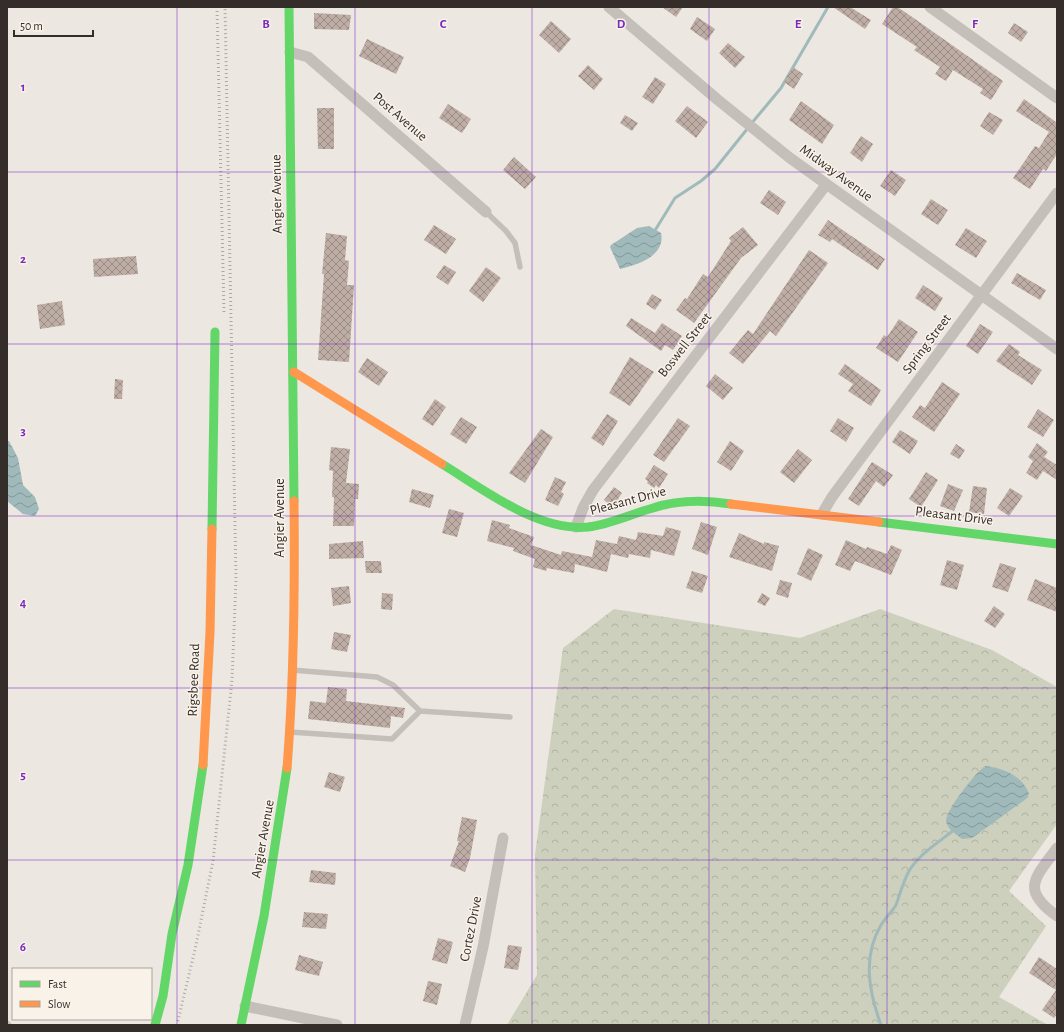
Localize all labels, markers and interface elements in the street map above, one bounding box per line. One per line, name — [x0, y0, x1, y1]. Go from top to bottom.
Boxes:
scale bar — [14, 12, 93, 38]
text: B — [262, 18, 270, 31]
text: C — [440, 18, 447, 31]
text: D — [617, 18, 626, 31]
text: E — [795, 18, 802, 31]
text: F — [972, 18, 979, 31]
text: 50 m — [20, 20, 43, 32]
text: 1 — [21, 81, 25, 94]
street label: Post Avenue — [370, 90, 430, 144]
street label: Midway Avenue — [797, 142, 875, 204]
street label: Angier Avenue — [269, 154, 285, 234]
text: 2 — [20, 253, 26, 266]
street label: Boswell Street — [656, 310, 715, 380]
street label: Spring Street — [900, 311, 954, 376]
text: 3 — [20, 425, 26, 438]
street label: Angier Avenue — [273, 478, 287, 558]
street label: Pleasant Drive — [588, 484, 668, 518]
street label: Pleasant Drive — [914, 504, 994, 528]
text: 4 — [20, 597, 27, 610]
street label: Rigsbee Road — [186, 643, 202, 717]
text: 5 — [20, 769, 26, 782]
street label: Angier Avenue — [249, 799, 277, 879]
street label: Cortez Drive — [458, 895, 484, 963]
text: 6 — [20, 941, 26, 954]
legend — [12, 968, 152, 1020]
text: Fast — [48, 978, 67, 990]
text: Slow — [48, 998, 70, 1010]

